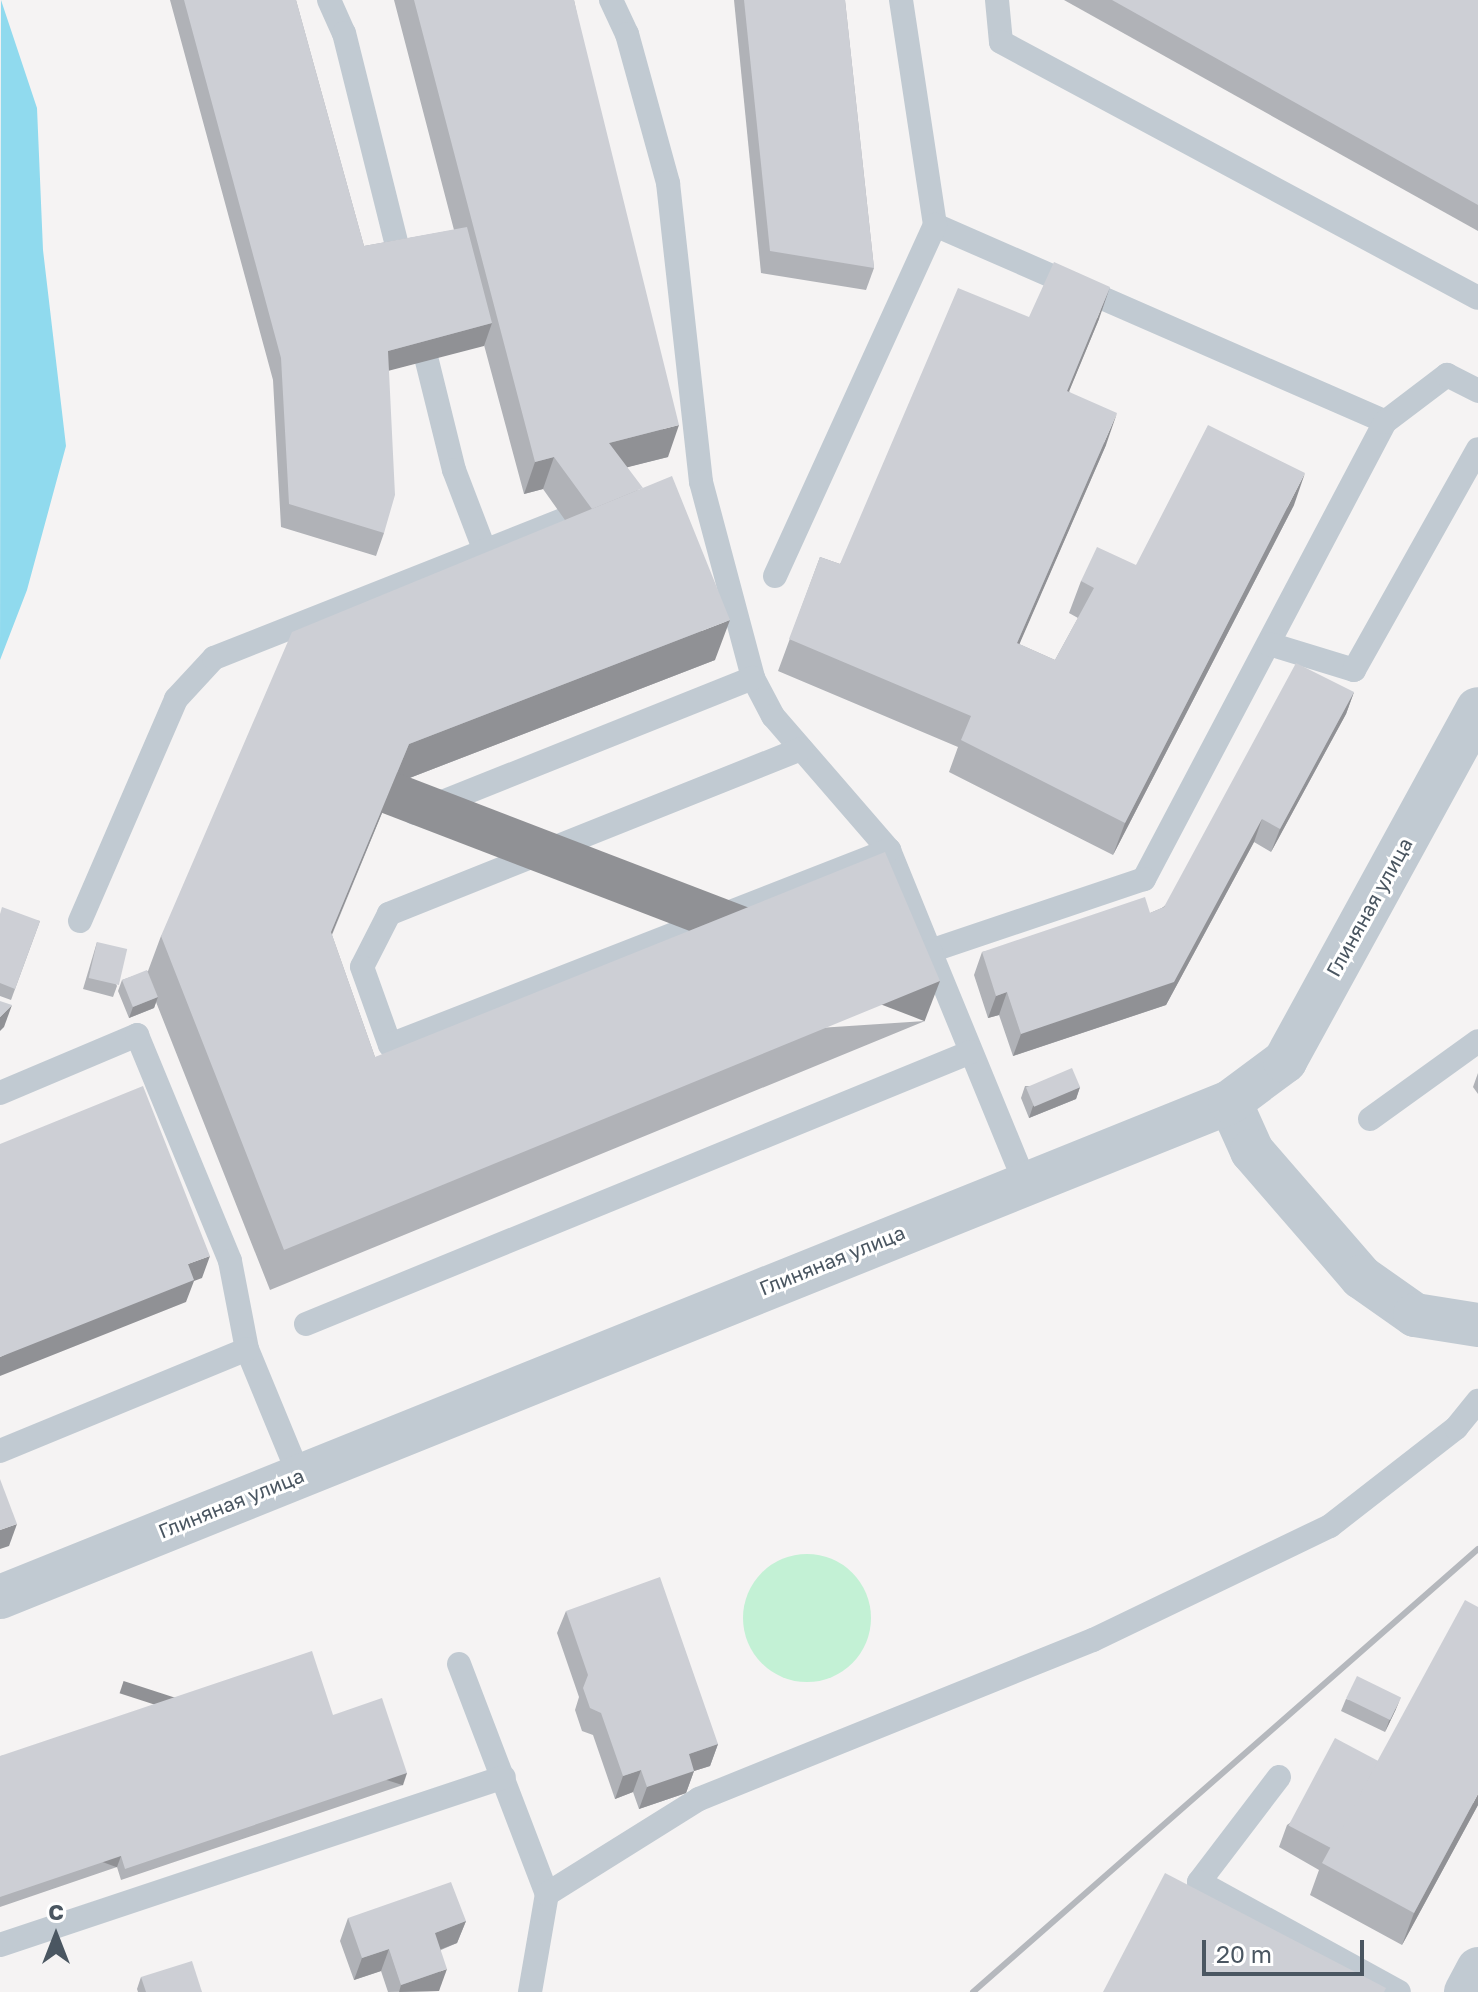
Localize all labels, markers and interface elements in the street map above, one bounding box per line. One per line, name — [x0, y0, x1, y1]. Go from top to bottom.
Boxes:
street label: Глиняная улица — [1321, 833, 1417, 981]
street label: Глиняная улица — [756, 1220, 908, 1300]
street label: Глиняная улица — [155, 1463, 307, 1543]
north arrow — [16, 1896, 96, 1976]
text: С — [48, 1898, 64, 1925]
scale bar — [1206, 1924, 1368, 1974]
text: 20 m — [1216, 1939, 1272, 1968]

